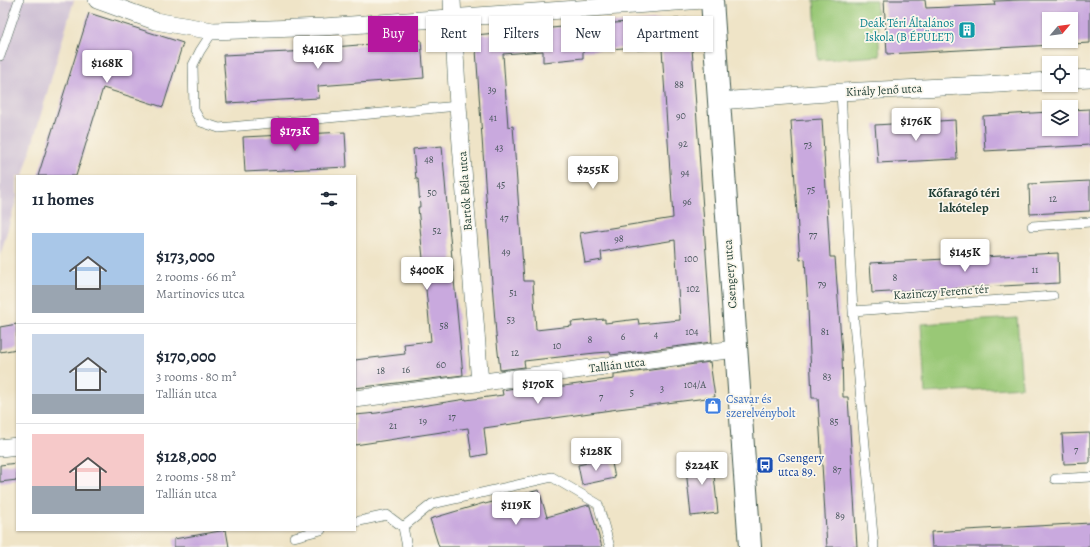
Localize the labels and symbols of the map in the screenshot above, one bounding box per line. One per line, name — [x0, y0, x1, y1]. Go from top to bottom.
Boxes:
north arrow — [1042, 12, 1078, 48]
place label: Deák Téri Általános Iskola (B ÉPÜLET) — [860, 15, 954, 45]
building icon: Deák Téri Általános Iskola (B ÉPÜLET) — [957, 20, 977, 40]
pin: $416K — [290, 36, 346, 70]
pin: $168K — [79, 50, 135, 84]
house number: 88 — [674, 78, 684, 91]
street label: Király Jenő utca — [845, 80, 923, 100]
house number: 39 — [488, 83, 497, 96]
pin: $176K — [888, 108, 944, 142]
house number: 90 — [676, 109, 686, 122]
house number: 41 — [489, 111, 498, 124]
pin: $173K — [267, 118, 323, 152]
house number: 92 — [678, 137, 688, 150]
house number: 73 — [804, 138, 812, 151]
house number: 43 — [495, 141, 503, 154]
street label: Bartók Béla utca — [454, 150, 476, 231]
house number: 48 — [424, 153, 434, 166]
pin: $255K — [565, 156, 621, 190]
house number: 94 — [680, 166, 690, 179]
house number: 45 — [497, 178, 505, 191]
house number: 75 — [807, 183, 815, 196]
district label: Kőfaragó téri lakótelep — [928, 184, 1000, 216]
house number: 50 — [427, 186, 437, 199]
house number: 12 — [1049, 192, 1057, 205]
house number: 96 — [682, 195, 692, 208]
house number: 47 — [500, 211, 509, 224]
house number: 52 — [432, 224, 442, 237]
house number: 77 — [809, 228, 818, 241]
house number: 98 — [614, 232, 624, 245]
street label: Csengery utca — [720, 239, 740, 309]
pin: $145K — [937, 239, 993, 273]
house number: 49 — [501, 245, 511, 258]
house number: 100 — [684, 252, 698, 265]
pin: $400K — [399, 257, 455, 291]
house number: 11 — [1032, 263, 1039, 276]
house number: 8 — [893, 271, 898, 284]
house number: 79 — [818, 277, 827, 290]
street label: Kazinczy Ferenc tér — [893, 281, 990, 303]
house number: 102 — [686, 282, 700, 295]
house number: 51 — [509, 286, 517, 299]
house number: 53 — [507, 313, 515, 326]
house number: 58 — [439, 319, 449, 332]
house number: 104 — [685, 325, 699, 338]
house number: 81 — [821, 325, 830, 338]
house number: 4 — [654, 328, 659, 341]
house number: 6 — [621, 330, 626, 343]
house number: 8 — [588, 333, 593, 346]
house number: 10 — [553, 339, 561, 352]
house number: 12 — [511, 346, 519, 359]
street label: Tallián utca — [588, 354, 646, 376]
house number: 60 — [436, 358, 446, 371]
house number: 16 — [402, 363, 410, 376]
house number: 18 — [377, 364, 385, 377]
house number: 83 — [822, 370, 832, 383]
pin: $170K — [510, 371, 566, 405]
house number: 104/A — [684, 378, 706, 391]
house number: 3 — [660, 382, 664, 395]
house number: 5 — [630, 386, 634, 399]
house number: 7 — [599, 390, 604, 403]
place label: Csavar és szerelvénybolt — [726, 391, 796, 421]
shop icon: Csavar és szerelvénybolt — [703, 396, 723, 416]
house number: 17 — [448, 410, 457, 423]
house number: 19 — [419, 414, 427, 427]
house number: 85 — [829, 415, 839, 428]
house number: 21 — [389, 419, 398, 432]
pin: $128K — [568, 438, 624, 472]
house number: 7 — [1074, 443, 1079, 456]
place label: Csengery utca 89. — [778, 450, 824, 480]
pin: $224K — [674, 452, 730, 486]
bus stop icon: Csengery utca 89. — [755, 455, 775, 475]
house number: 87 — [832, 463, 842, 476]
pin: $119K — [488, 492, 544, 526]
house number: 89 — [835, 509, 845, 522]

